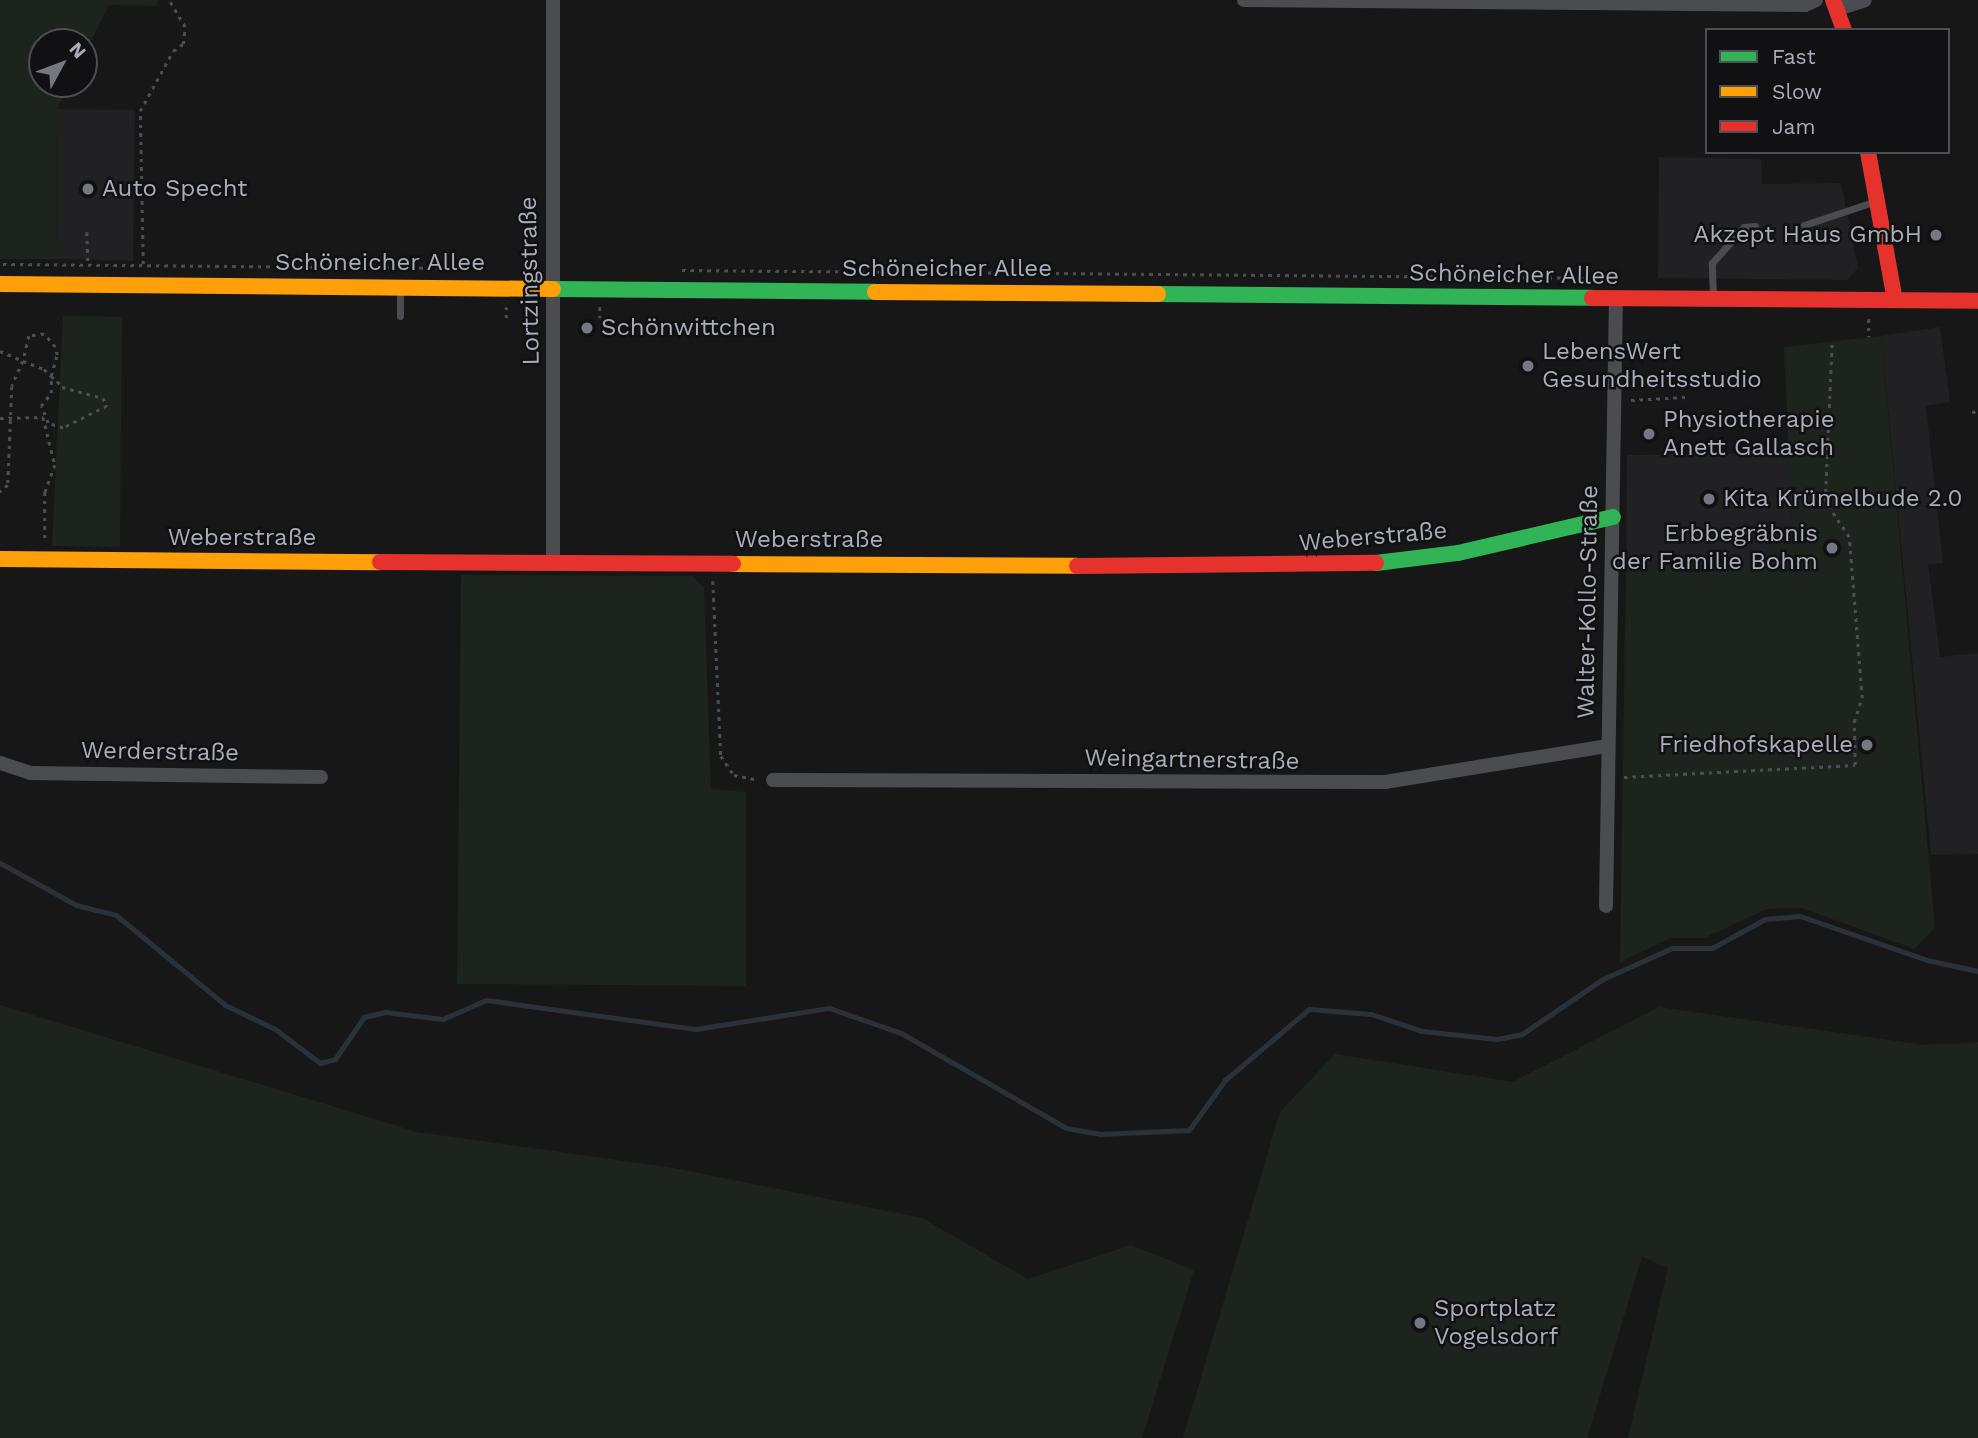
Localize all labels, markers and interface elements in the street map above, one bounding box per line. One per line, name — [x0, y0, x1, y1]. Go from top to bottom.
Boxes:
north arrow — [28, 28, 98, 98]
legend — [1705, 28, 1950, 154]
text: N — [64, 37, 91, 63]
text: Fast — [1772, 44, 1816, 69]
text: Slow — [1772, 79, 1822, 104]
text: Jam — [1772, 114, 1815, 139]
place label: Auto Specht — [102, 175, 247, 203]
marker: Auto Specht — [80, 181, 96, 197]
street label: Lortzingstraße — [514, 196, 546, 366]
place label: Akzept Haus GmbH — [1694, 221, 1922, 249]
marker: Akzept Haus GmbH — [1928, 227, 1944, 243]
street label: Schöneicher Allee — [274, 249, 486, 277]
street label: Schöneicher Allee — [841, 255, 1053, 283]
street label: Schöneicher Allee — [1408, 259, 1620, 291]
place label: Schönwittchen — [601, 314, 776, 342]
marker: Schönwittchen — [579, 320, 595, 336]
place label: LebensWert Gesundheitsstudio — [1542, 338, 1762, 394]
marker: LebensWert Gesundheitsstudio — [1520, 358, 1536, 374]
place label: Physiotherapie Anett Gallasch — [1663, 406, 1835, 462]
marker: Physiotherapie Anett Gallasch — [1641, 426, 1657, 442]
street label: Walter-Kollo-Straße — [1572, 485, 1604, 719]
place label: Kita Krümelbude 2.0 — [1723, 485, 1963, 513]
marker: Kita Krümelbude 2.0 — [1701, 491, 1717, 507]
street label: Weberstraße — [1298, 516, 1448, 558]
place label: Erbbegräbnis der Familie Bohm — [1611, 520, 1818, 576]
street label: Weberstraße — [168, 524, 316, 552]
street label: Weberstraße — [735, 526, 883, 554]
marker: Erbbegräbnis der Familie Bohm — [1824, 540, 1840, 556]
place label: Friedhofskapelle — [1659, 731, 1853, 759]
street label: Werderstraße — [81, 736, 239, 768]
marker: Friedhofskapelle — [1859, 737, 1875, 753]
street label: Weingartnerstraße — [1084, 744, 1300, 776]
place label: Sportplatz Vogelsdorf — [1434, 1295, 1558, 1351]
marker: Sportplatz Vogelsdorf — [1412, 1315, 1428, 1331]

